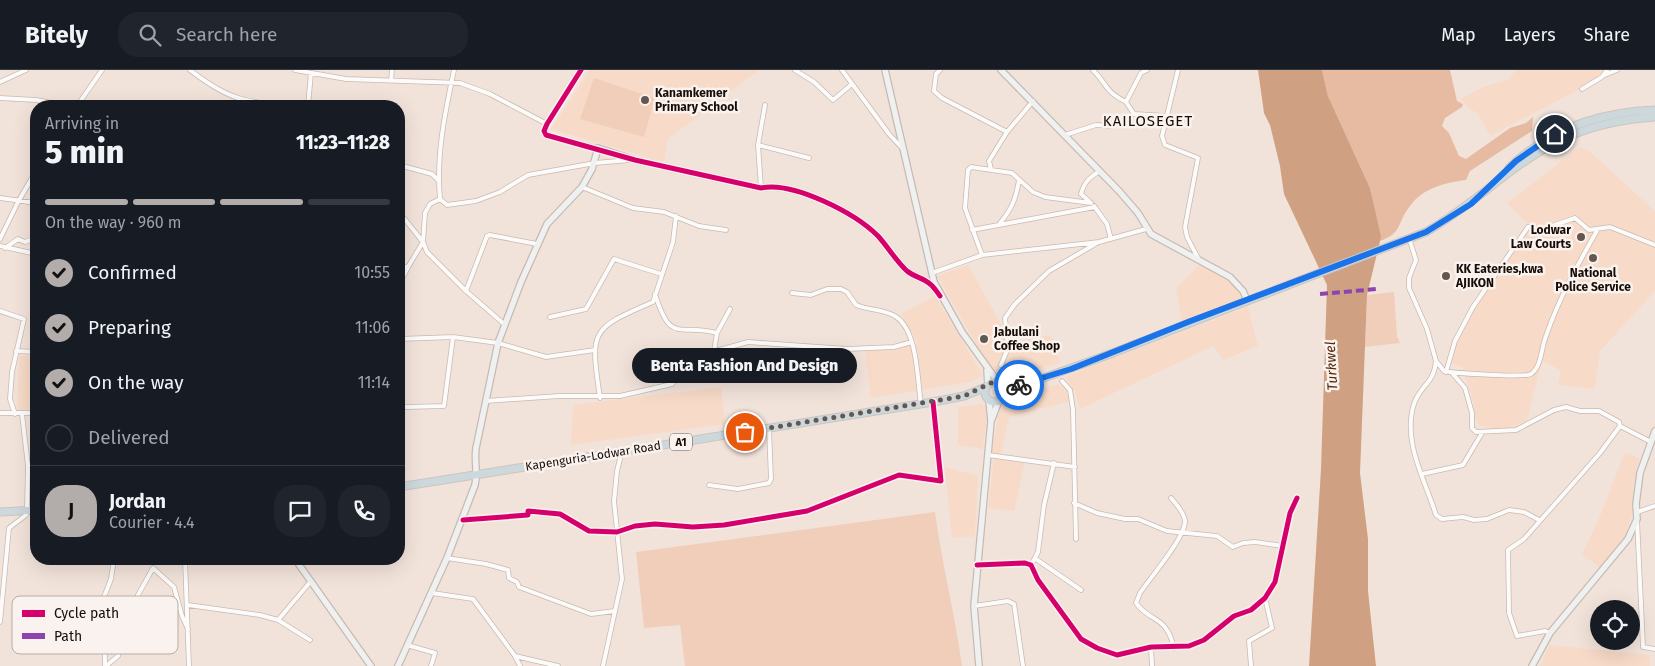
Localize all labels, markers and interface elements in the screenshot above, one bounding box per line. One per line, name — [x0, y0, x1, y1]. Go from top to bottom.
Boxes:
search box — [118, 12, 468, 57]
text: Bitely — [25, 21, 88, 49]
icon: search — [136, 21, 164, 49]
text: Search here — [176, 23, 277, 46]
text: Map — [1441, 24, 1476, 46]
text: Layers — [1504, 24, 1556, 46]
text: Share — [1584, 24, 1630, 46]
place label: Kanamkemer Primary School — [655, 86, 738, 114]
marker: Kanamkemer Primary School — [639, 94, 651, 106]
district label: KAILOSEGET — [1103, 112, 1193, 130]
pin — [1534, 113, 1576, 155]
text: Arriving in — [45, 114, 119, 133]
icon: home — [1541, 120, 1569, 148]
text: 11:23–11:28 — [296, 131, 390, 154]
text: 5 min — [45, 133, 124, 171]
text: On the way · 960 m — [45, 213, 182, 232]
place label: Lodwar Law Courts — [1511, 223, 1571, 251]
marker: Lodwar Law Courts — [1575, 231, 1587, 243]
marker: National Police Service — [1587, 252, 1599, 264]
icon: check — [45, 259, 73, 287]
text: Confirmed — [88, 261, 177, 284]
place label: KK Eateries,kwa AJIKON — [1455, 262, 1544, 290]
text: 10:55 — [354, 263, 390, 282]
place label: National Police Service — [1555, 266, 1631, 294]
marker: KK Eateries,kwa AJIKON — [1440, 270, 1452, 282]
icon: check — [45, 314, 73, 342]
text: Preparing — [88, 316, 171, 339]
text: 11:06 — [355, 318, 390, 337]
place label: Jabulani Coffee Shop — [993, 325, 1060, 353]
marker: Jabulani Coffee Shop — [978, 333, 990, 345]
water label: Turkwel — [1322, 341, 1341, 391]
callout: Benta Fashion And Design — [632, 347, 858, 382]
text: Benta Fashion And Design — [651, 356, 838, 375]
courier — [994, 360, 1044, 410]
icon: check — [45, 369, 73, 397]
text: On the way — [88, 371, 184, 394]
icon: bike — [1005, 371, 1033, 399]
text: 11:14 — [358, 373, 390, 392]
pin — [724, 411, 766, 453]
icon: bag — [731, 418, 759, 446]
text: Delivered — [88, 426, 170, 449]
road number: A1 — [670, 434, 692, 451]
street label: Kapenguria-Lodwar Road — [524, 438, 662, 474]
button: chat — [274, 485, 326, 537]
button: phone — [338, 485, 390, 537]
text: Jordan — [109, 490, 166, 513]
text: J — [68, 499, 74, 522]
text: Courier · 4.4 — [109, 513, 195, 532]
legend — [12, 596, 178, 654]
map controls — [1590, 600, 1640, 650]
button: locate — [1590, 600, 1640, 650]
text: Cycle path — [54, 605, 119, 622]
text: Path — [54, 628, 82, 645]

